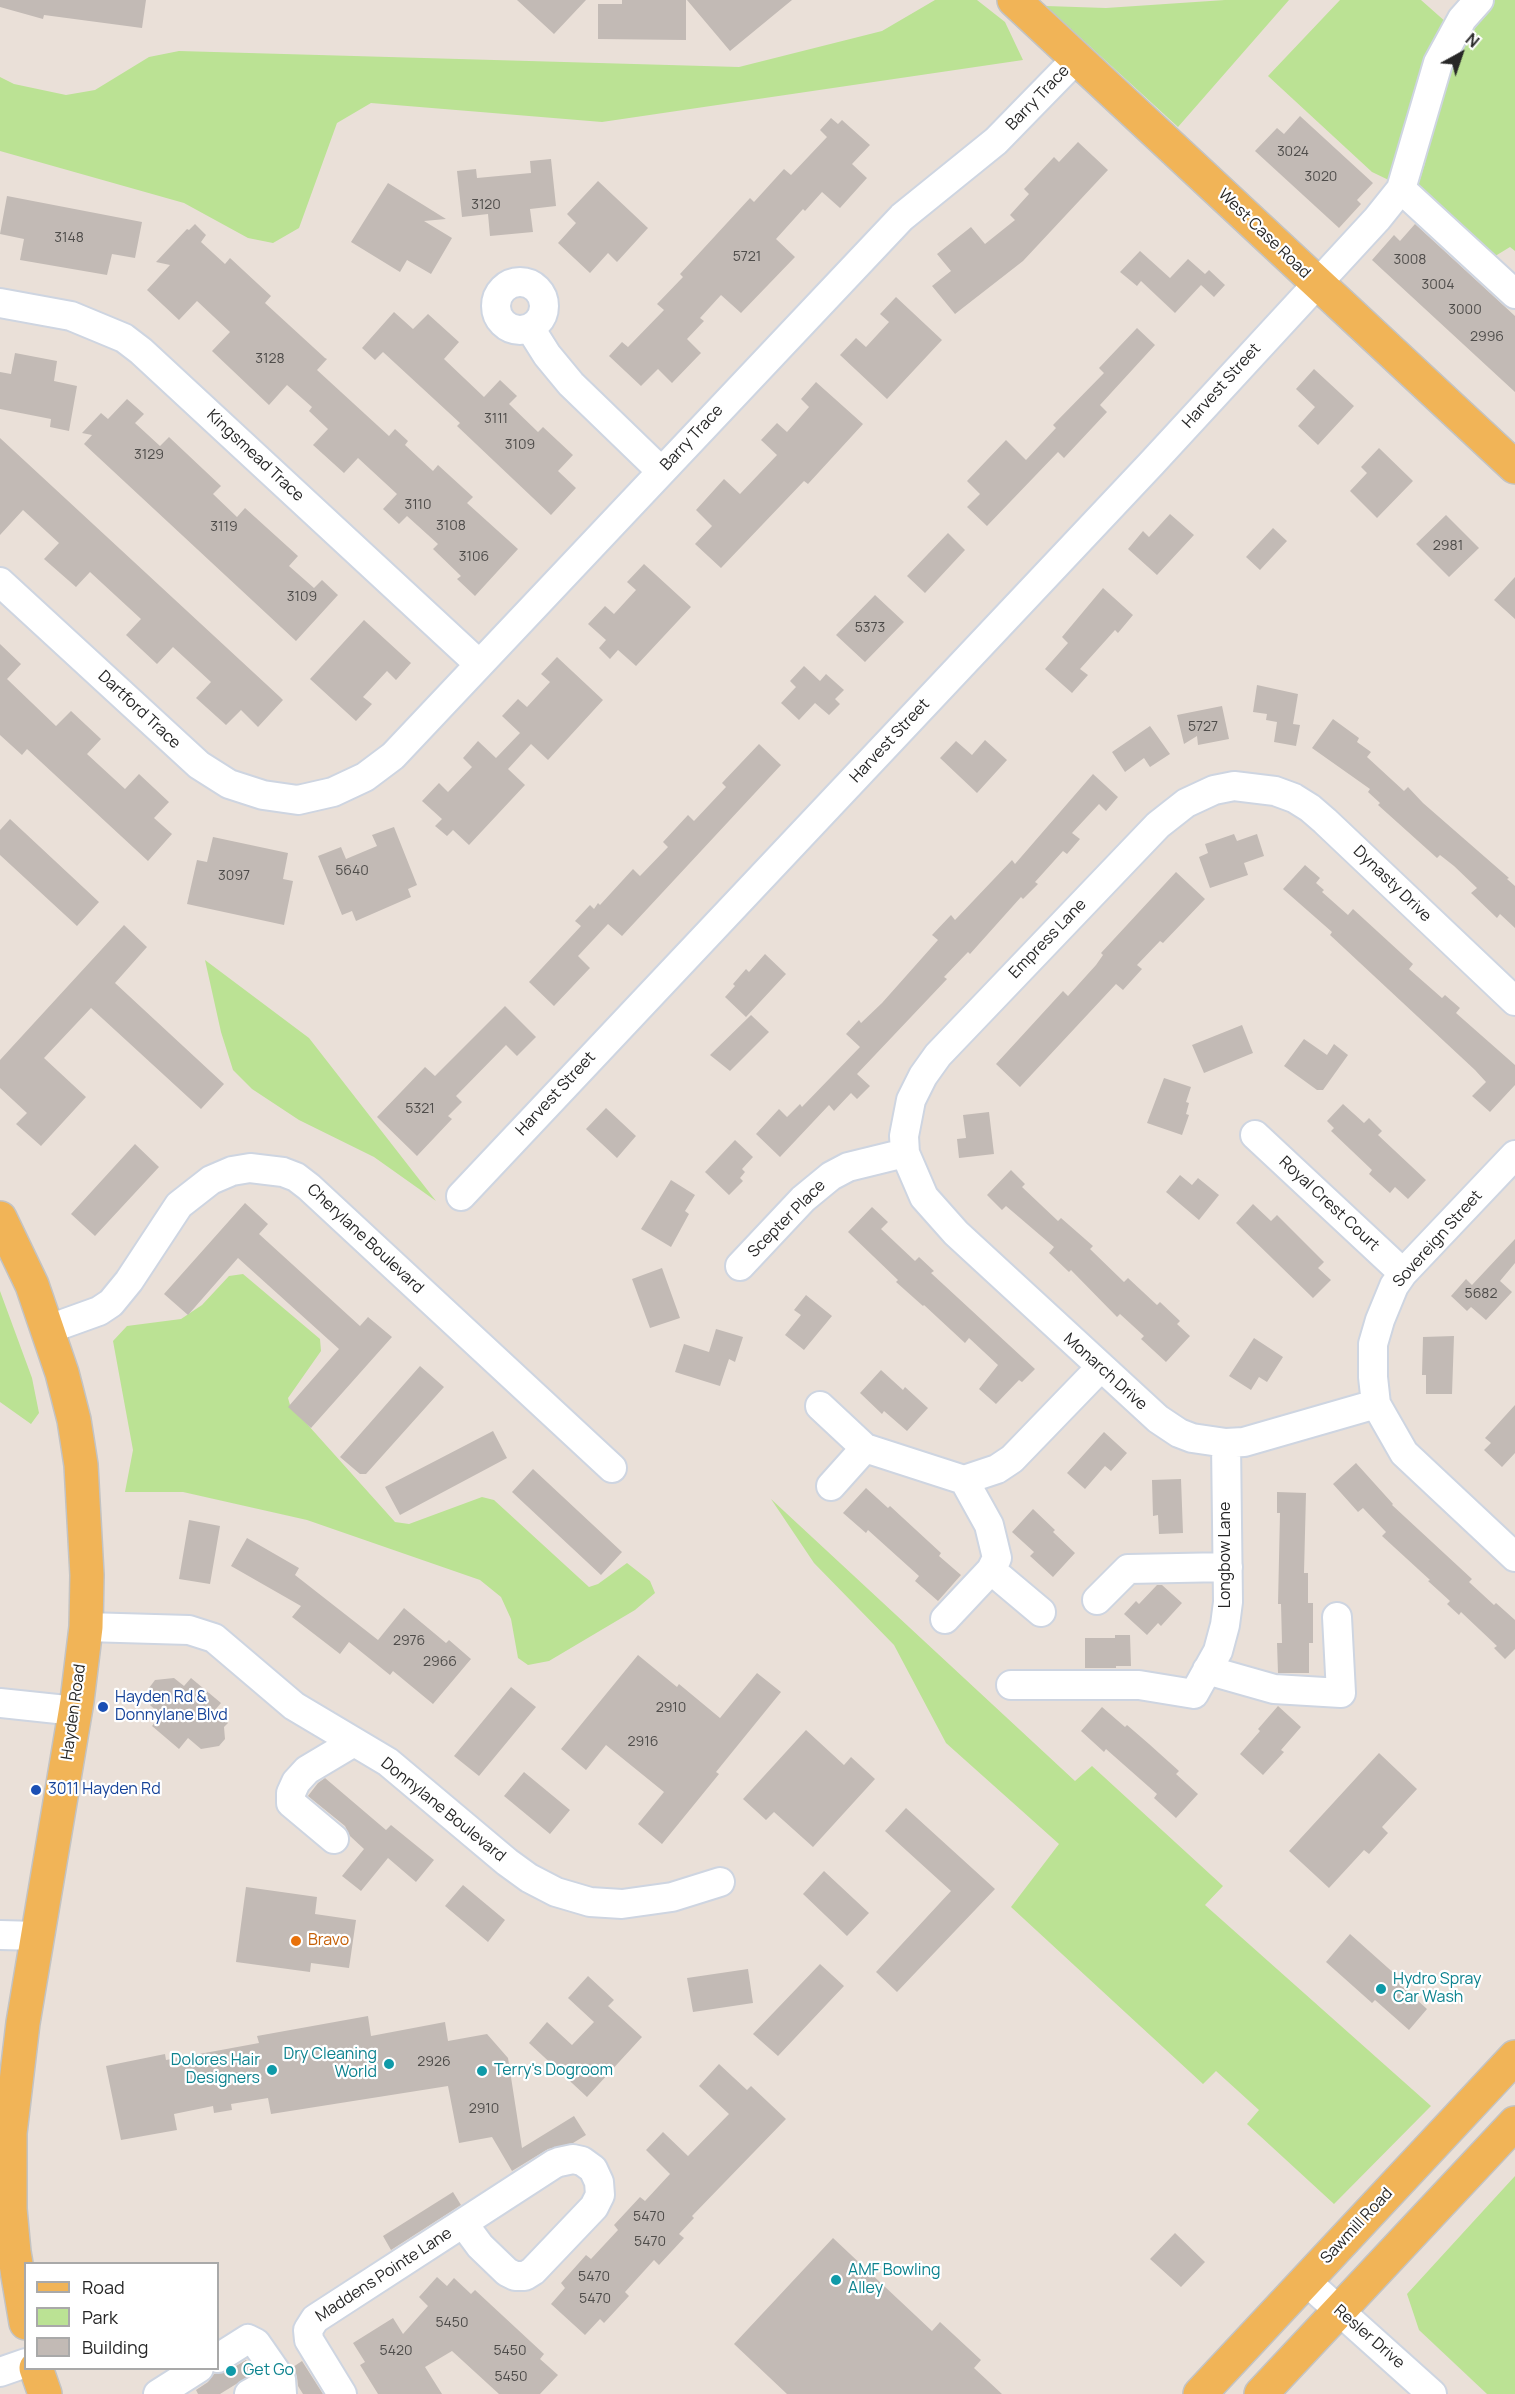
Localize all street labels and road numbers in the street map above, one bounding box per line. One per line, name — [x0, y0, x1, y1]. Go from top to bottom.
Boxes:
street label: Barry Trace — [1002, 62, 1074, 134]
street label: West Case Road — [1214, 185, 1314, 283]
street label: Harvest Street — [1179, 340, 1265, 432]
street label: Barry Trace — [657, 401, 727, 475]
street label: Kingsmead Trace — [202, 406, 308, 506]
street label: Dartford Trace — [94, 667, 184, 753]
street label: Harvest Street — [846, 695, 934, 787]
street label: Dynasty Drive — [1349, 842, 1435, 926]
street label: Empress Lane — [1005, 895, 1091, 983]
street label: Harvest Street — [512, 1048, 600, 1140]
street label: Royal Crest Court — [1275, 1153, 1383, 1255]
street label: Scepter Place — [744, 1176, 830, 1262]
street label: Cherylane Boulevard — [303, 1180, 427, 1298]
street label: Sovereign Street — [1389, 1186, 1487, 1292]
street label: Monarch Drive — [1059, 1329, 1151, 1415]
street label: Longbow Lane — [1216, 1502, 1236, 1608]
street label: Hayden Road — [58, 1663, 90, 1761]
street label: Donnylane Boulevard — [377, 1754, 509, 1866]
street label: Sawmill Road — [1317, 2184, 1397, 2268]
street label: Maddens Pointe Lane — [312, 2224, 456, 2326]
street label: Resler Drive — [1330, 2301, 1408, 2373]

